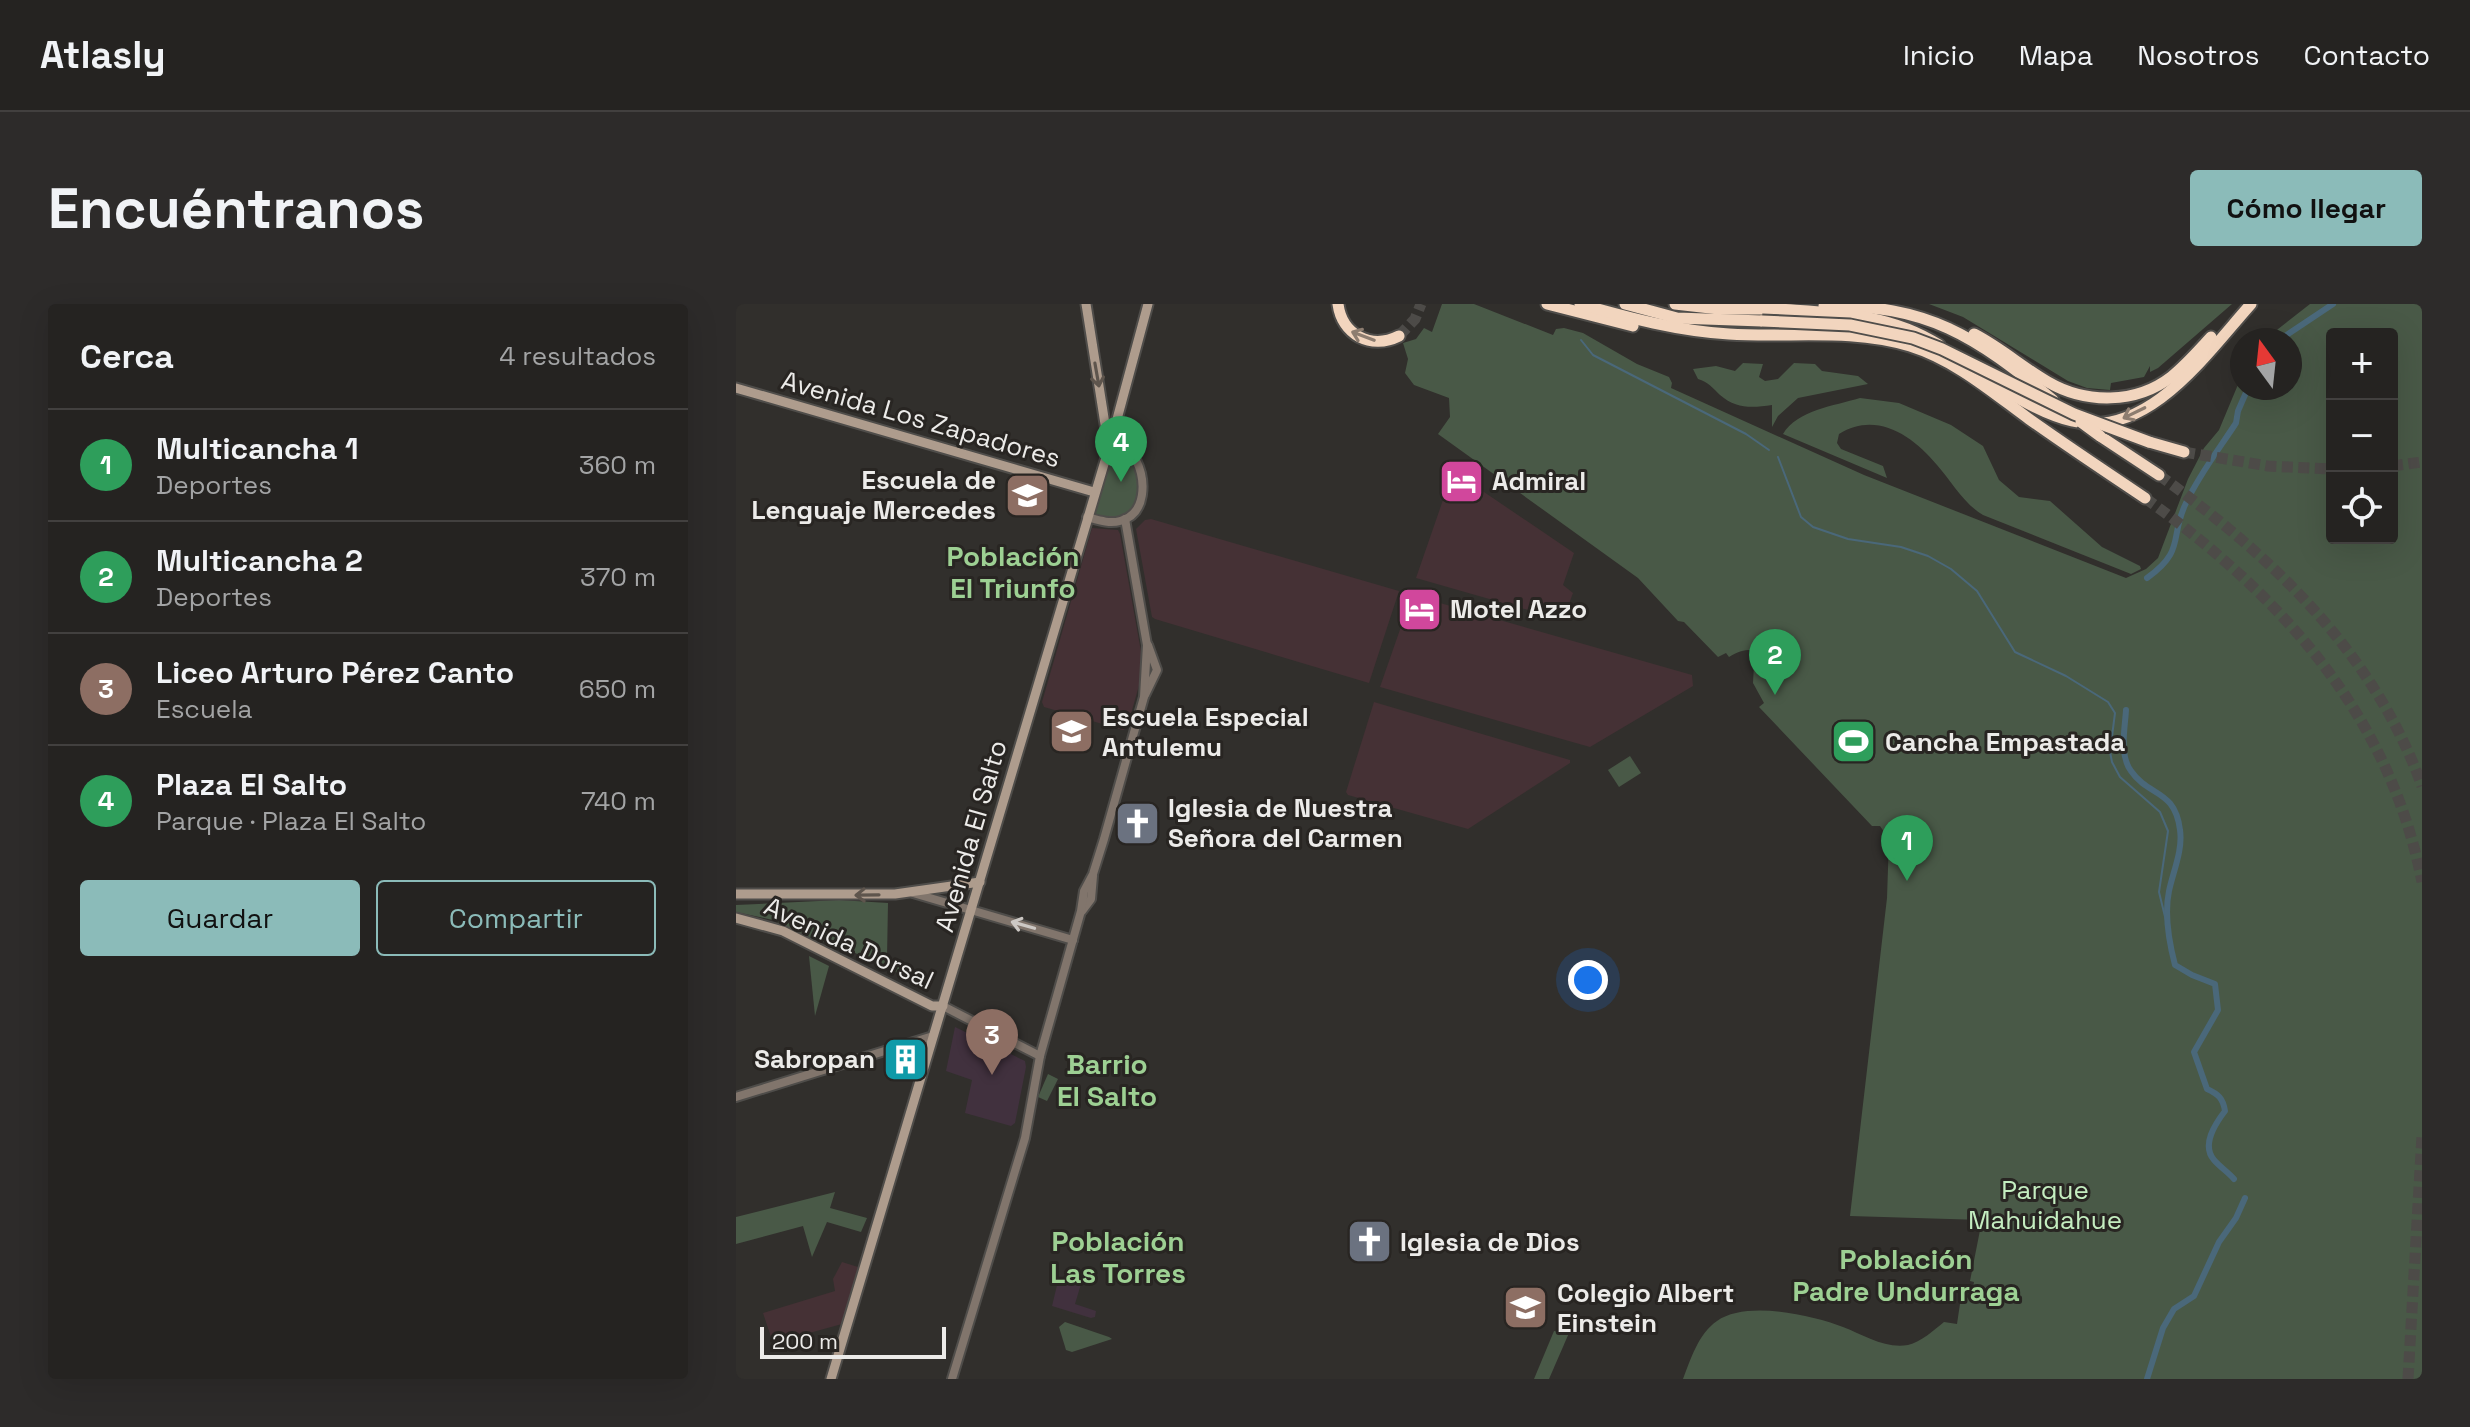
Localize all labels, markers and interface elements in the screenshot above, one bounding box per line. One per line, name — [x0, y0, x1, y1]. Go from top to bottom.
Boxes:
text: Atlasly — [40, 31, 166, 79]
text: Inicio — [1903, 37, 1975, 73]
text: Mapa — [2019, 37, 2093, 73]
text: Nosotros — [2137, 37, 2260, 73]
text: Contacto — [2304, 37, 2430, 73]
button: Cómo llegar — [2190, 170, 2422, 246]
text: Encuéntranos — [48, 173, 424, 244]
one-way arrow — [1351, 328, 1376, 342]
north arrow — [2230, 328, 2302, 400]
map controls — [2326, 328, 2398, 544]
button: + — [2326, 328, 2398, 400]
text: Cerca — [80, 335, 174, 378]
text: 4 resultados — [499, 339, 656, 373]
one-way arrow — [1090, 361, 1105, 387]
street label: Avenida Los Zapadores — [778, 363, 1064, 475]
button: − — [2326, 400, 2398, 472]
one-way arrow — [2122, 406, 2146, 421]
pin: 4 — [1095, 416, 1147, 482]
text: Multicancha 1 — [156, 429, 359, 468]
text: 1 — [100, 448, 112, 482]
text: 360 m — [579, 448, 656, 482]
hotel icon: Admiral — [1437, 457, 1485, 505]
place label: Escuela de Lenguaje Mercedes — [751, 463, 996, 527]
place label: Admiral — [1492, 464, 1586, 498]
text: Deportes — [156, 468, 272, 502]
school or university icon: Escuela de Lenguaje Mercedes — [1003, 471, 1051, 519]
button: locate — [2326, 472, 2398, 544]
district label: Población El Triunfo — [946, 538, 1080, 606]
text: Multicancha 2 — [156, 541, 363, 580]
text: 2 — [98, 560, 114, 594]
text: 370 m — [580, 560, 656, 594]
text: Deportes — [156, 580, 272, 614]
hotel icon: Motel Azzo — [1395, 585, 1443, 633]
place label: Motel Azzo — [1450, 592, 1587, 626]
pin: 2 — [1749, 629, 1801, 695]
text: Liceo Arturo Pérez Canto — [156, 653, 514, 692]
text: 3 — [98, 672, 114, 706]
text: 650 m — [579, 672, 656, 706]
text: Escuela — [156, 692, 253, 726]
place label: Escuela Especial Antulemu — [1102, 700, 1309, 764]
school or university icon: Escuela Especial Antulemu — [1047, 708, 1095, 756]
sports icon: Cancha Empastada — [1830, 718, 1878, 766]
place label: Cancha Empastada — [1885, 725, 2125, 759]
street label: Avenida El Salto — [927, 736, 1015, 936]
text: Plaza El Salto — [156, 765, 347, 804]
text: 4 — [98, 784, 114, 818]
text: 740 m — [581, 784, 656, 818]
place label: Iglesia de Nuestra Señora del Carmen — [1168, 791, 1403, 855]
church icon: Iglesia de Nuestra Señora del Carmen — [1113, 799, 1161, 847]
text: Parque · Plaza El Salto — [156, 804, 426, 838]
pin: 1 — [1881, 815, 1933, 881]
button: Guardar — [80, 880, 360, 956]
button: Compartir — [376, 880, 656, 956]
one-way arrow — [854, 887, 881, 903]
street label: Avenida Dorsal — [759, 889, 939, 997]
one-way arrow — [1010, 917, 1036, 932]
your location — [1568, 960, 1608, 1000]
pin: 3 — [966, 1009, 1018, 1075]
building icon: Sabropan — [882, 1035, 930, 1083]
place label: Sabropan — [754, 1042, 875, 1076]
district label: Barrio El Salto — [1057, 1046, 1157, 1114]
park label: Parque Mahuidahue — [1968, 1173, 2122, 1237]
church icon: Iglesia de Dios — [1345, 1218, 1393, 1266]
district label: Población Las Torres — [1050, 1223, 1186, 1291]
place label: Iglesia de Dios — [1400, 1225, 1580, 1259]
district label: Población Padre Undurraga — [1792, 1241, 2020, 1309]
place label: Colegio Albert Einstein — [1557, 1276, 1734, 1340]
school or university icon: Colegio Albert Einstein — [1502, 1284, 1550, 1332]
scale bar — [760, 1323, 946, 1359]
text: 200 m — [772, 1327, 838, 1355]

